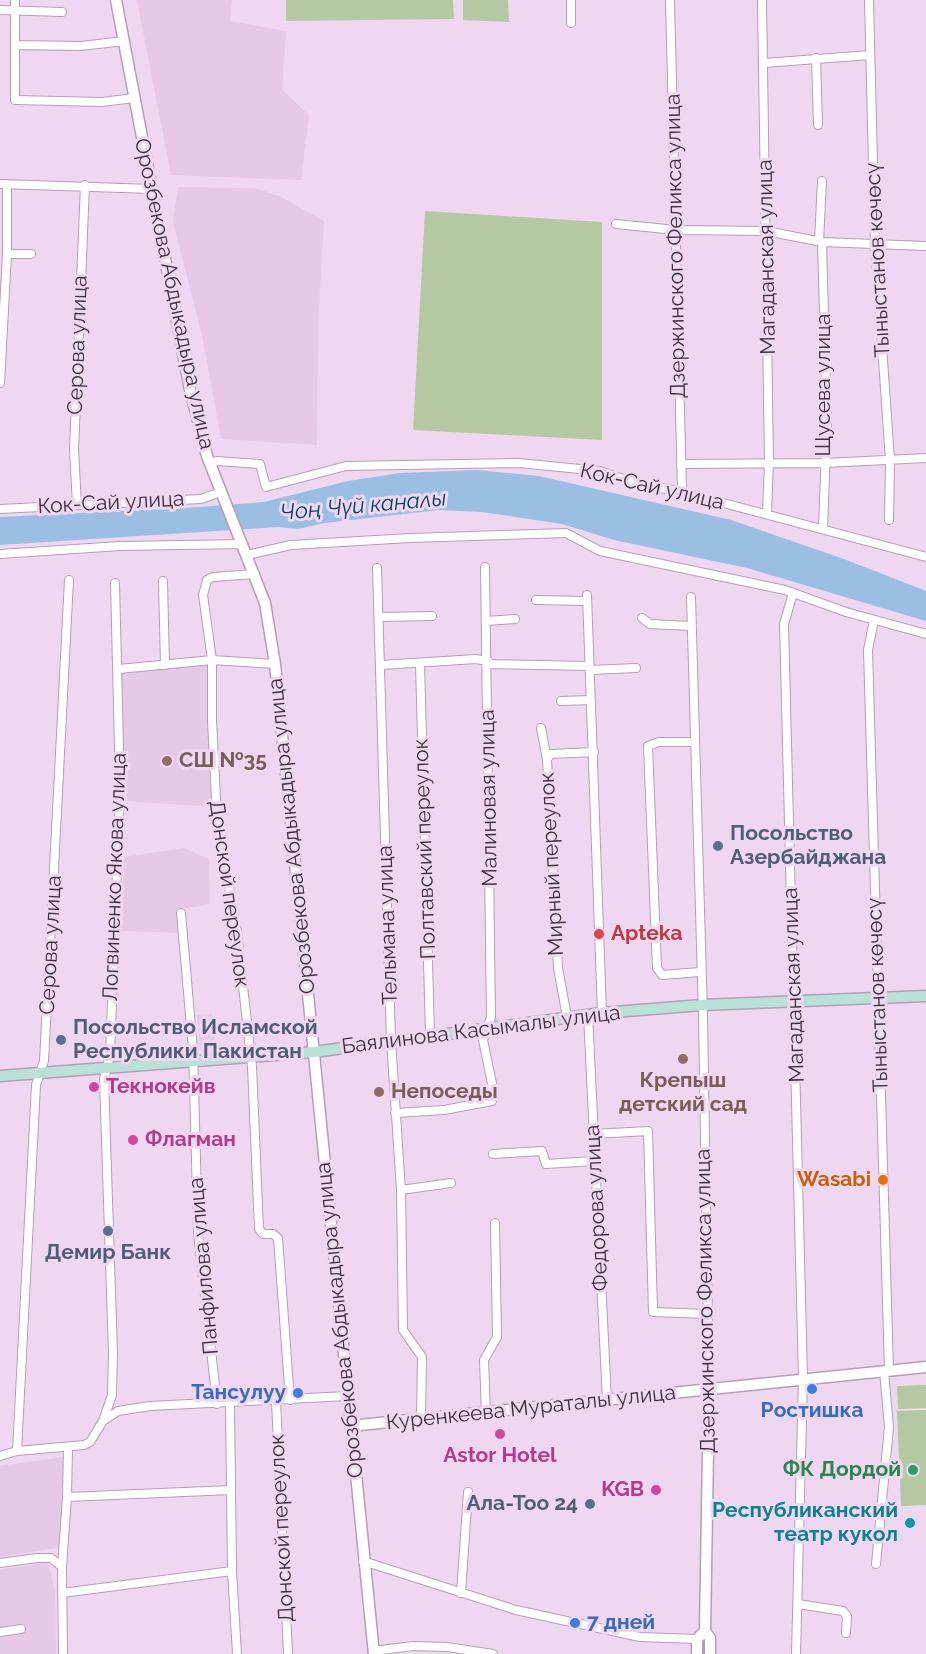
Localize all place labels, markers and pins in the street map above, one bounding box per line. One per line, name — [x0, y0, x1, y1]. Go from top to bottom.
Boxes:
place label: СШ №35 — [179, 748, 267, 774]
marker: СШ №35 — [160, 754, 174, 768]
place label: Посольство Азербайджана — [730, 821, 886, 871]
marker: Посольство Азербайджана — [711, 839, 725, 853]
place label: Apteka — [611, 921, 682, 947]
marker: Apteka — [592, 927, 606, 941]
place label: Посольство Исламской Республики Пакистан — [73, 1015, 318, 1065]
marker: Посольство Исламской Республики Пакистан — [54, 1033, 68, 1047]
marker: Крепыш детский сад — [676, 1052, 690, 1066]
place label: Крепыш детский сад — [619, 1068, 747, 1118]
place label: Текнокейв — [106, 1074, 216, 1100]
place label: Непоседы — [391, 1079, 498, 1105]
marker: Текнокейв — [87, 1080, 101, 1094]
marker: Непоседы — [372, 1085, 386, 1099]
place label: Флагман — [145, 1127, 236, 1153]
marker: Флагман — [126, 1133, 140, 1147]
place label: Wasabi — [797, 1167, 871, 1193]
marker: Wasabi — [876, 1173, 890, 1187]
marker: Демир Банк — [101, 1224, 115, 1238]
place label: Демир Банк — [45, 1240, 171, 1266]
place label: Тансулуу — [191, 1380, 286, 1406]
marker: Ростишка — [805, 1382, 819, 1396]
marker: Тансулуу — [291, 1386, 305, 1400]
place label: Ростишка — [761, 1398, 863, 1424]
marker: Astor Hotel — [493, 1427, 507, 1441]
place label: Astor Hotel — [443, 1443, 557, 1469]
place label: ФК Дордой — [783, 1457, 901, 1483]
marker: ФК Дордой — [906, 1463, 920, 1477]
place label: KGB — [601, 1477, 644, 1503]
marker: KGB — [649, 1483, 663, 1497]
place label: Ала-Тоо 24 — [466, 1491, 578, 1517]
marker: Ала-Тоо 24 — [583, 1497, 597, 1511]
place label: Республиканский театр кукол — [712, 1498, 898, 1548]
marker: Республиканский театр кукол — [903, 1516, 917, 1530]
place label: 7 дней — [587, 1610, 655, 1636]
marker: 7 дней — [568, 1616, 582, 1630]

